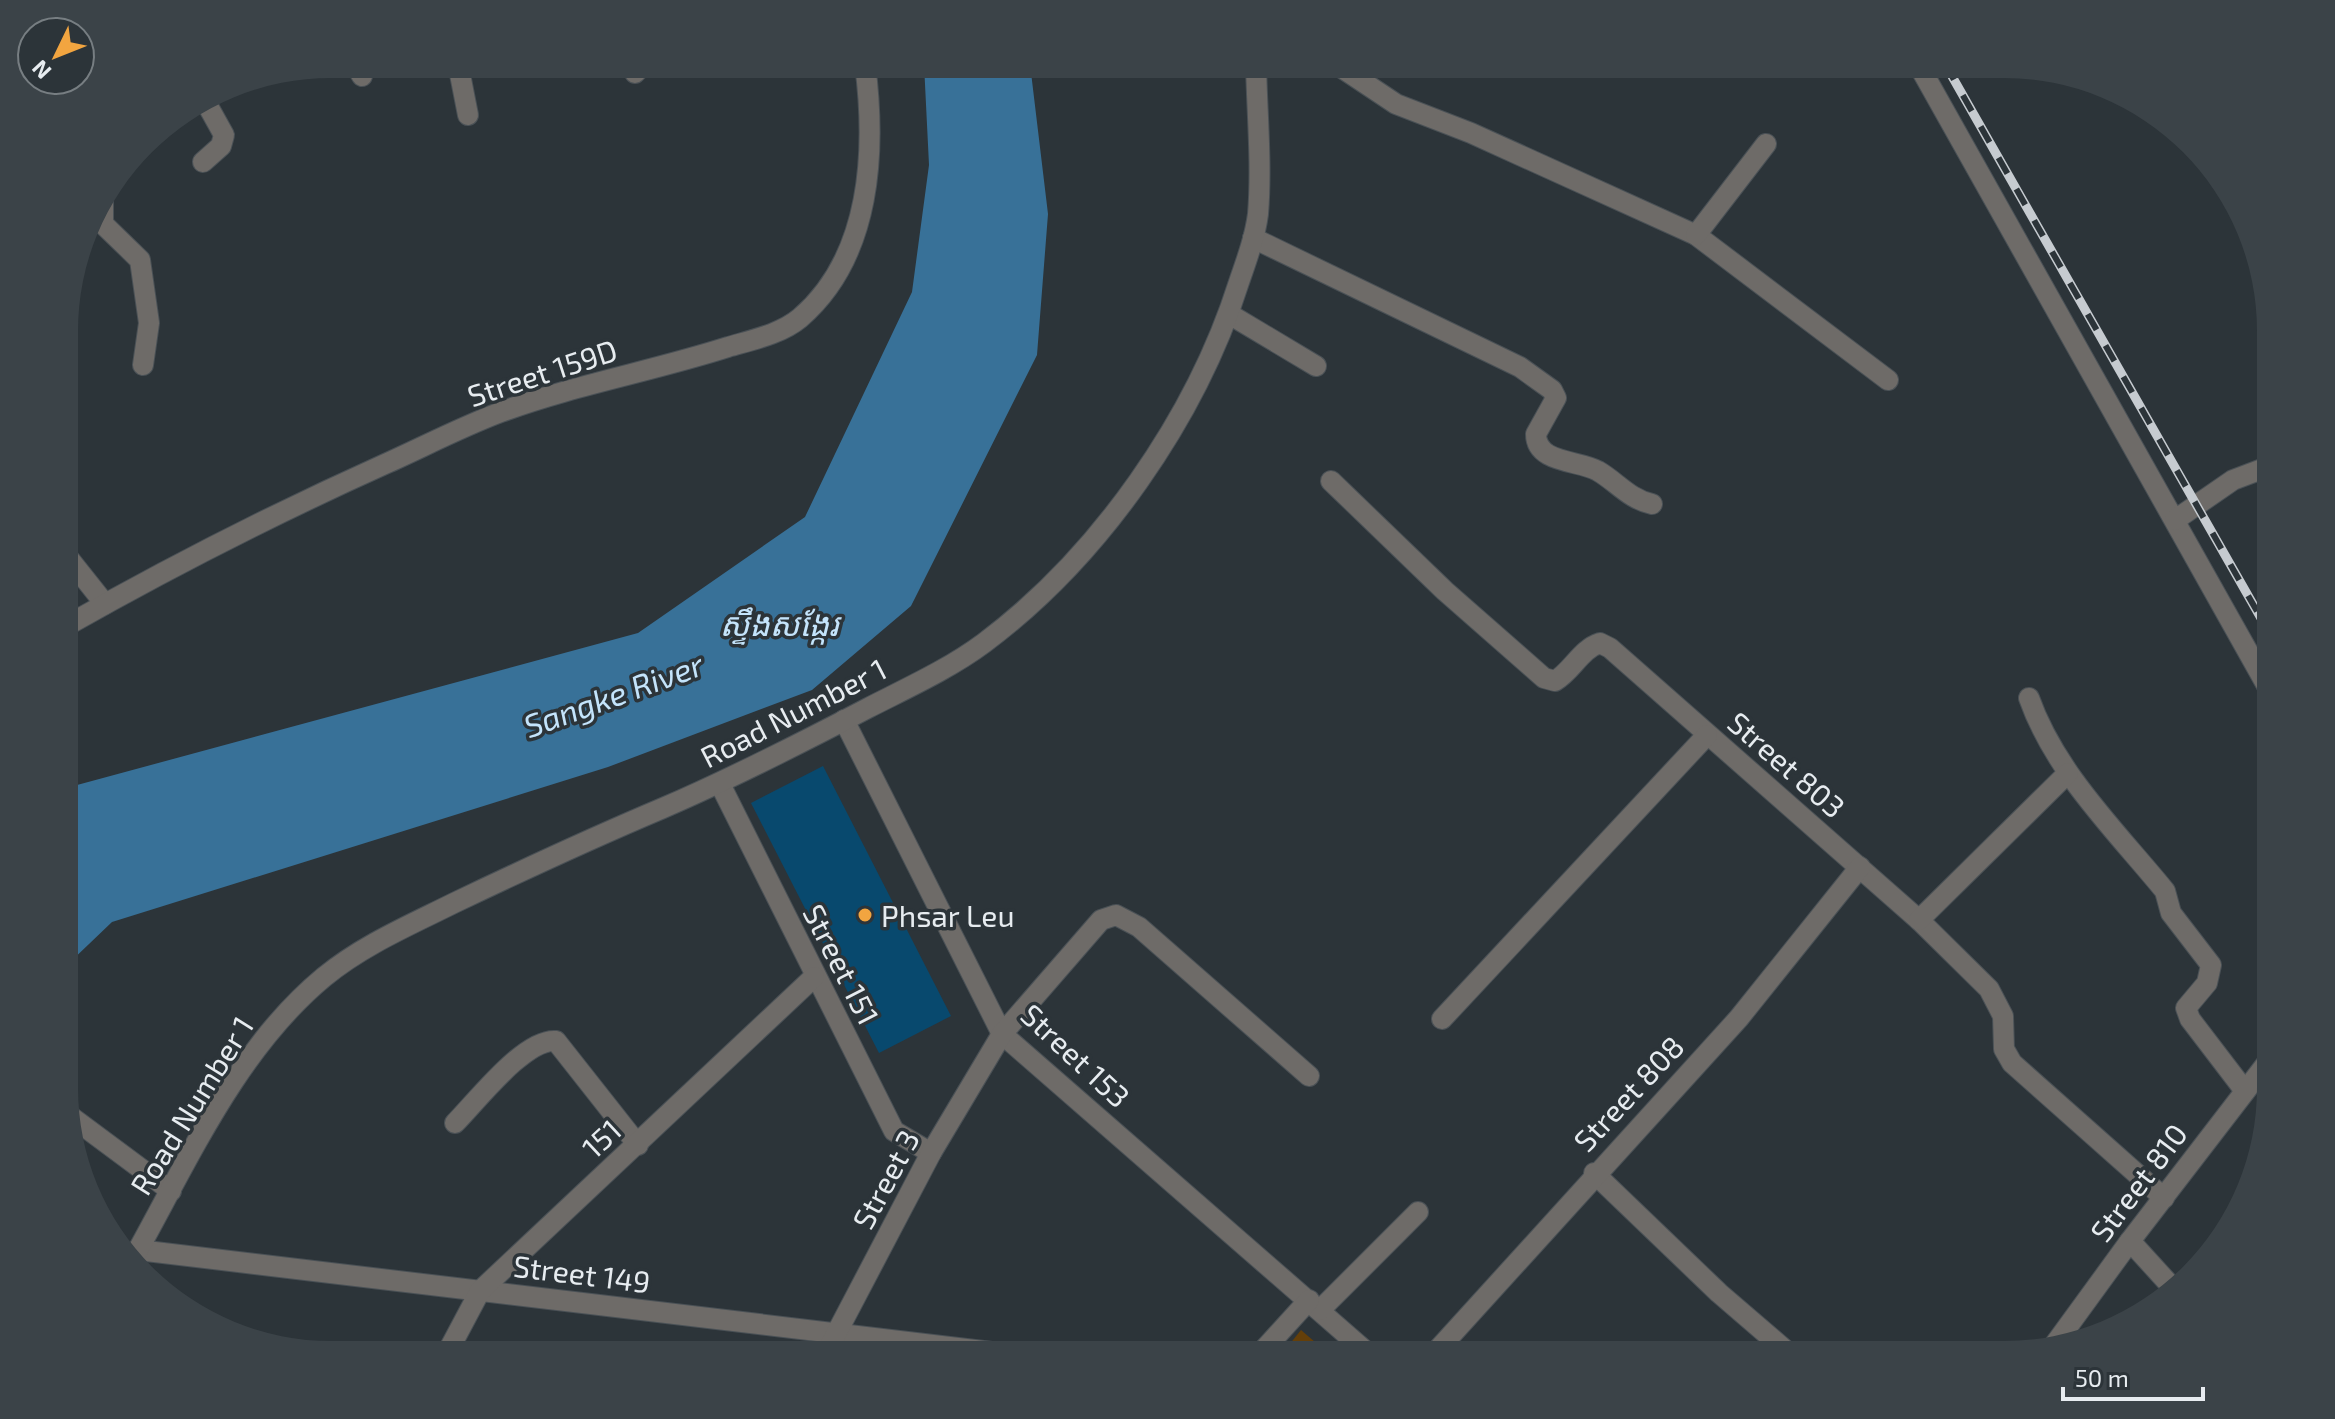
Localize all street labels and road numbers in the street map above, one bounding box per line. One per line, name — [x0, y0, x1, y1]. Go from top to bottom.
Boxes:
street label: Street 159D — [463, 331, 621, 413]
street label: Road Number 1 — [694, 650, 892, 774]
street label: Street 803 — [1721, 703, 1853, 825]
street label: Street 151 — [796, 898, 888, 1030]
street label: Street 153 — [1014, 996, 1138, 1114]
street label: Road Number 1 — [122, 1009, 260, 1201]
street label: Street 808 — [1566, 1028, 1690, 1158]
street label: 151 — [574, 1111, 628, 1165]
street label: Street 810 — [2082, 1116, 2194, 1248]
street label: Street 3 — [844, 1123, 926, 1235]
street label: Street 149 — [512, 1247, 652, 1299]

